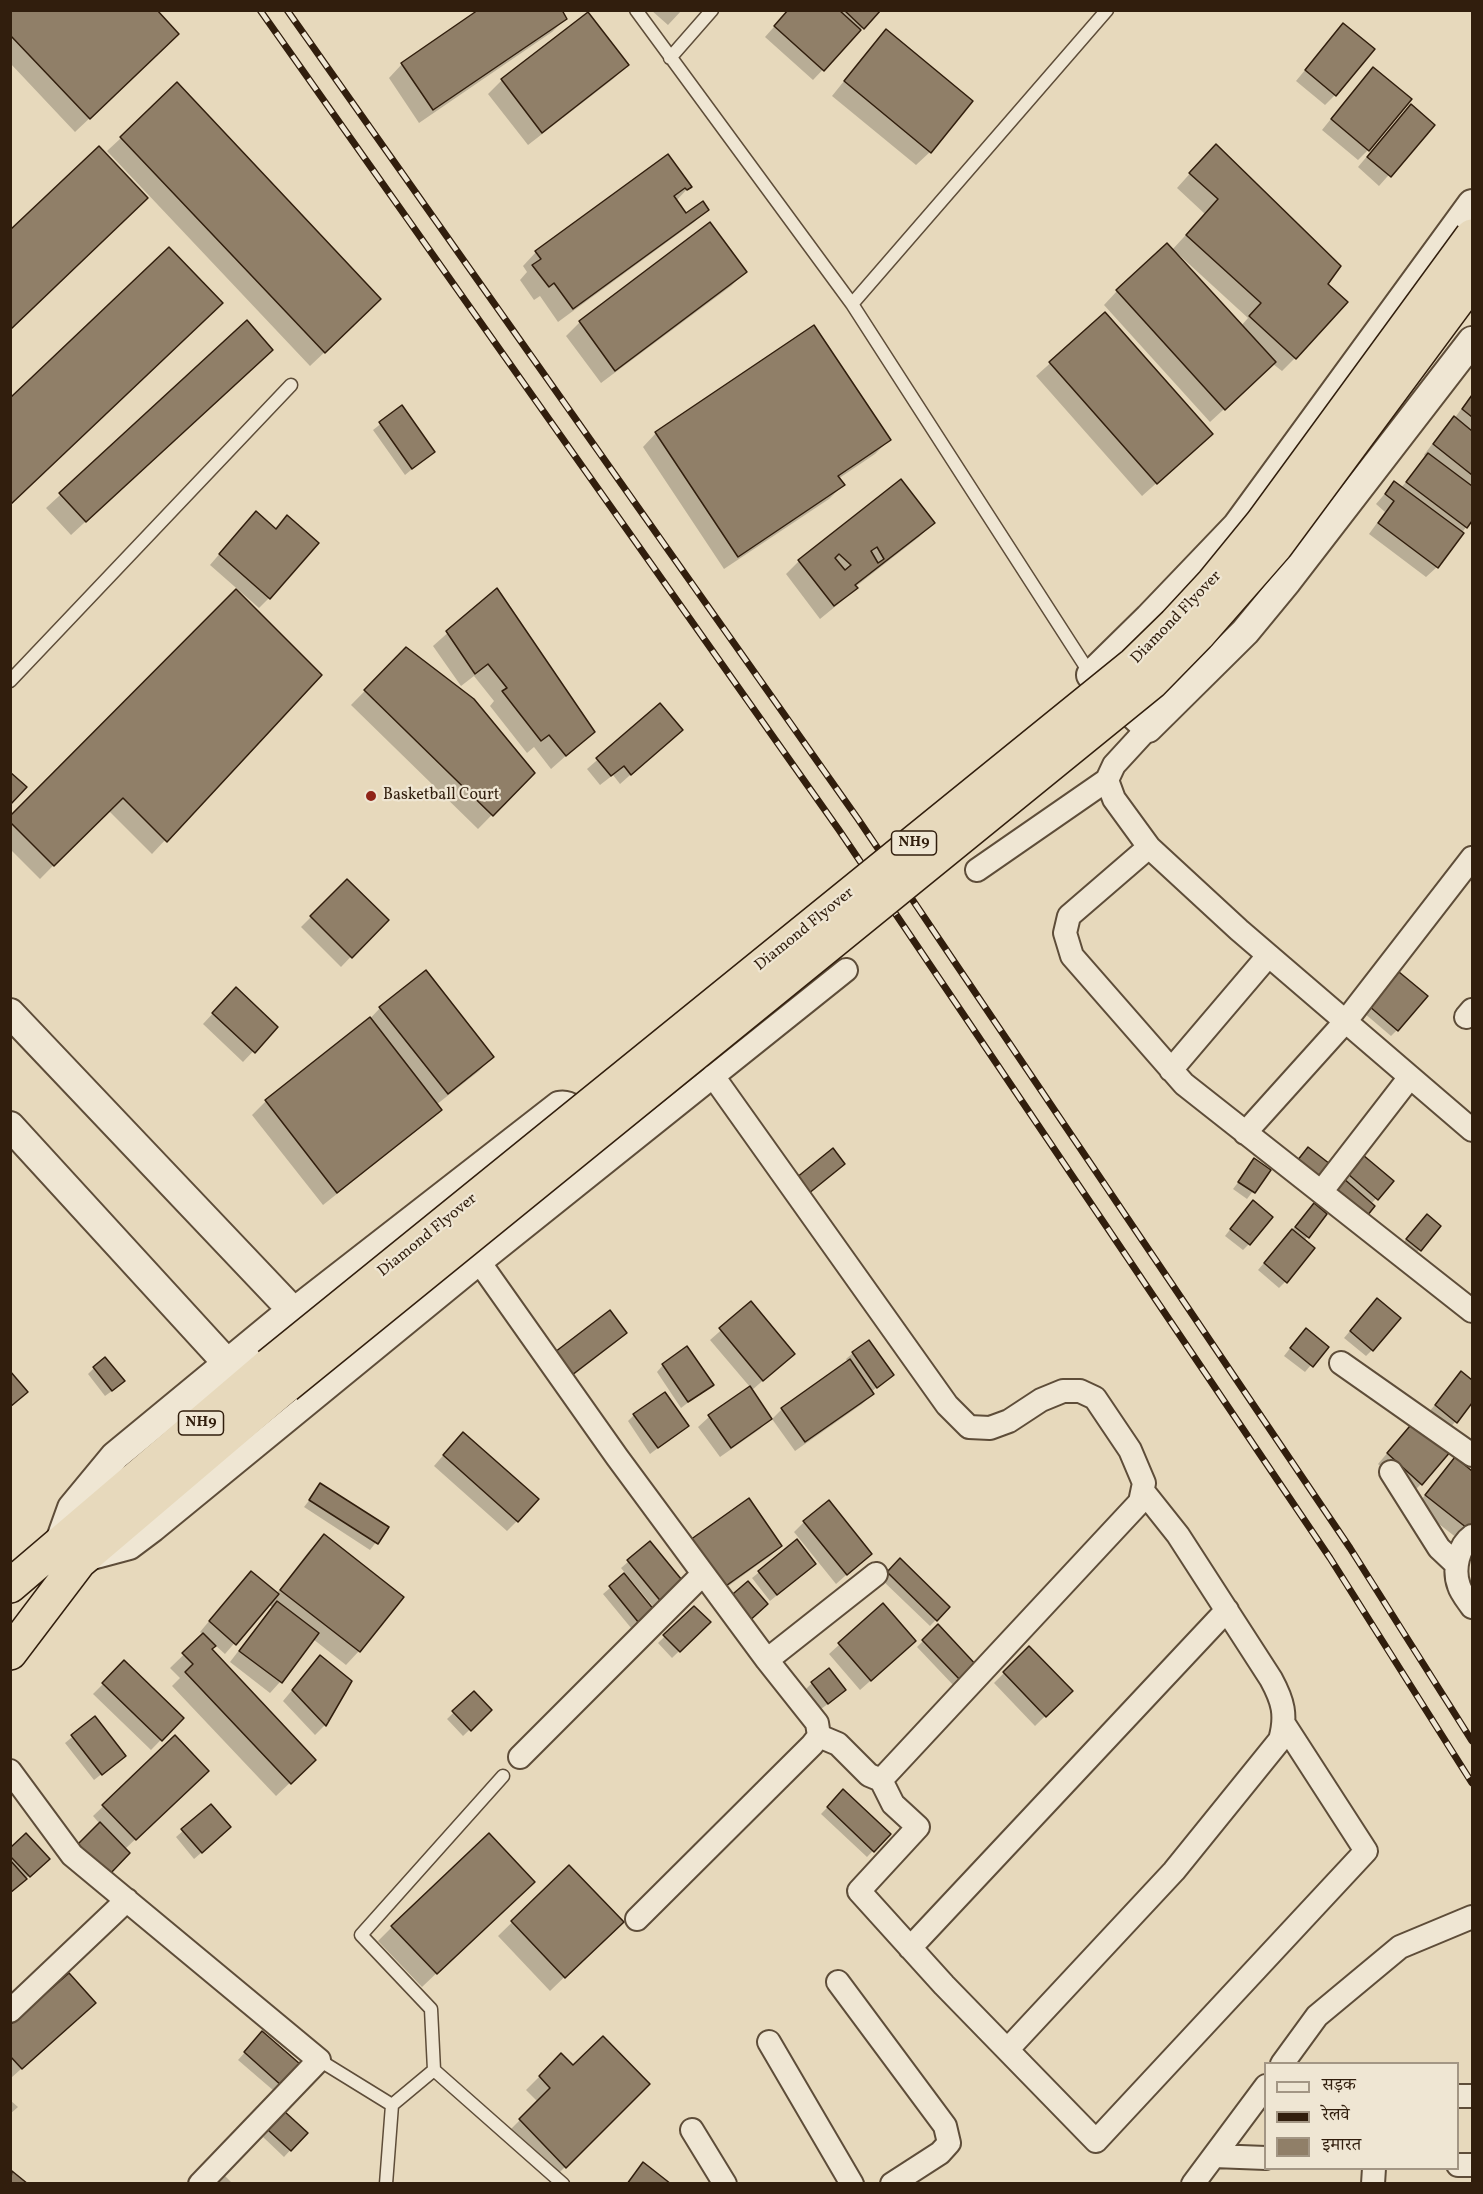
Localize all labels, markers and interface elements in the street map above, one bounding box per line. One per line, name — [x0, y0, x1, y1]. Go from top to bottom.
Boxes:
street label: Diamond Flyover — [1128, 567, 1226, 669]
place label: Basketball Court — [383, 786, 499, 806]
marker: Basketball Court — [364, 789, 378, 803]
road number: NH9 — [892, 831, 936, 855]
street label: Diamond Flyover — [752, 884, 858, 976]
street label: Diamond Flyover — [375, 1190, 481, 1282]
road number: NH9 — [178, 1411, 224, 1435]
legend — [1264, 2062, 1459, 2170]
text: सड़क — [1322, 2073, 1356, 2098]
text: रेलवे — [1322, 2103, 1350, 2128]
text: इमारत — [1322, 2133, 1361, 2158]

